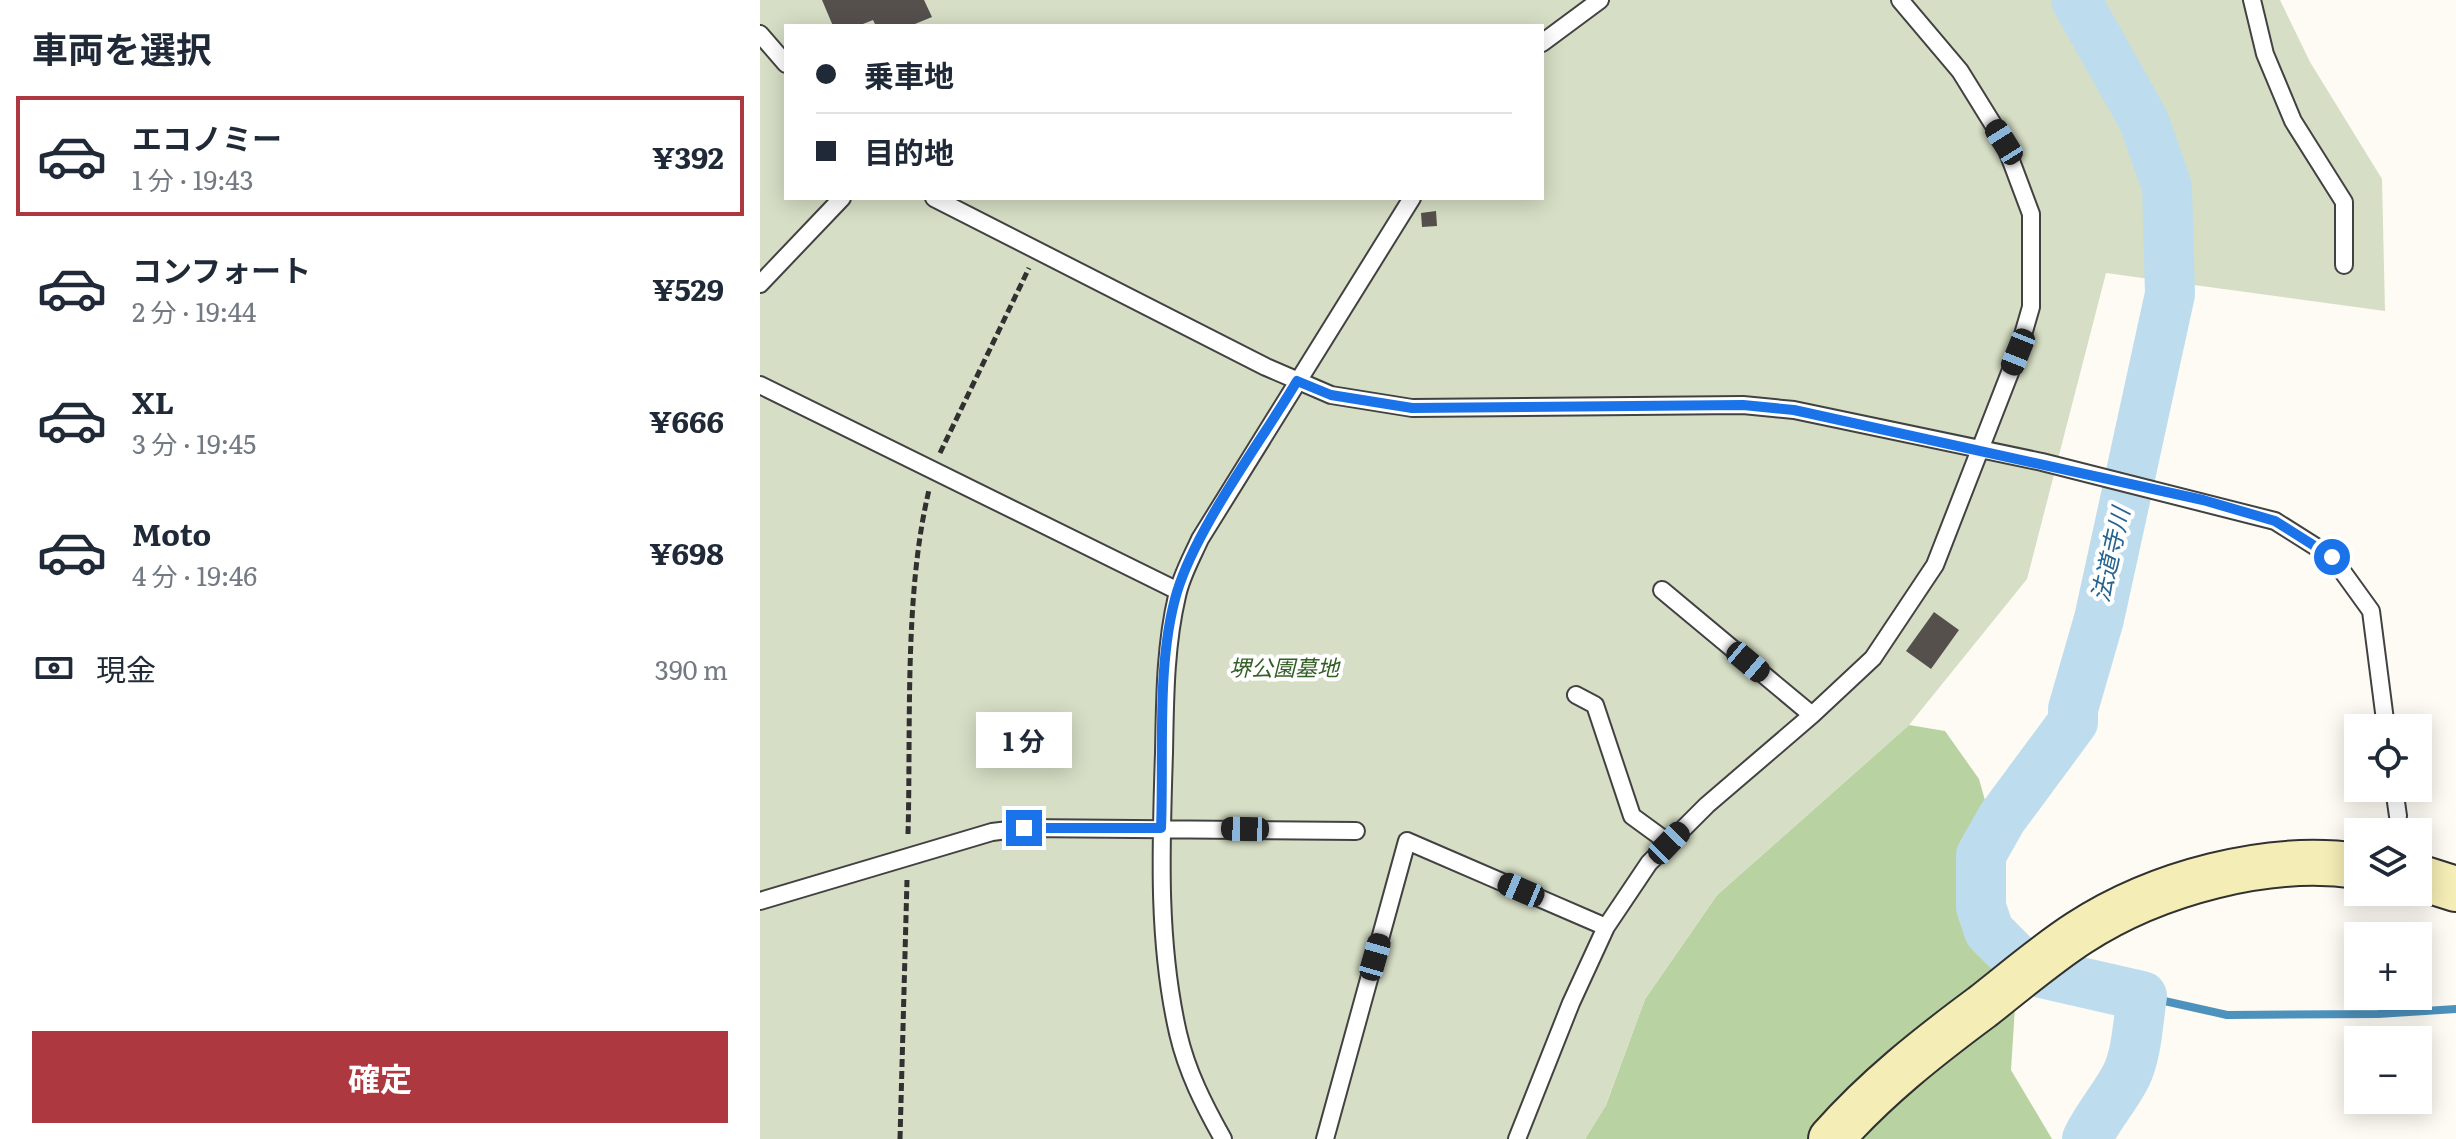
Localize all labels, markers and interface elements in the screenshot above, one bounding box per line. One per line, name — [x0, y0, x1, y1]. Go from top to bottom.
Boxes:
text: 車両を選択 — [32, 21, 212, 74]
text: 乗車地 — [864, 52, 954, 96]
text: エコノミー — [132, 115, 282, 159]
car — [1981, 115, 2027, 169]
icon: car — [36, 120, 108, 192]
text: 目的地 — [864, 129, 954, 173]
text: ¥392 — [652, 134, 724, 178]
text: 1 分 · 19:43 — [132, 159, 254, 198]
text: コンフォート — [132, 247, 311, 291]
icon: car — [36, 252, 108, 324]
text: ¥529 — [652, 266, 724, 310]
text: 2 分 · 19:44 — [132, 291, 256, 330]
car — [1998, 325, 2038, 379]
text: XL — [132, 379, 174, 423]
icon: car — [36, 384, 108, 456]
text: ¥666 — [649, 398, 724, 442]
text: 3 分 · 19:45 — [132, 423, 256, 462]
water label: 法道寺川 — [2081, 501, 2137, 605]
text: Moto — [132, 511, 211, 555]
icon: car — [36, 516, 108, 588]
text: ¥698 — [649, 530, 724, 574]
route start — [2314, 539, 2350, 575]
text: 4 分 · 19:46 — [132, 555, 257, 594]
car — [1722, 637, 1774, 687]
icon: cash — [32, 646, 76, 690]
text: 現金 — [96, 646, 156, 690]
text: 390 m — [655, 649, 728, 688]
park label: 堺公園墓地 — [1229, 650, 1341, 683]
callout: 1 分 — [976, 712, 1072, 768]
map controls — [2344, 714, 2432, 1114]
button: locate — [2344, 714, 2432, 802]
text: 1 分 — [1003, 720, 1045, 759]
route end — [1006, 810, 1042, 846]
car — [1221, 817, 1269, 841]
car — [1644, 817, 1694, 869]
button: layers — [2344, 818, 2432, 906]
car — [1494, 870, 1548, 910]
button: + — [2344, 922, 2432, 1010]
car — [1357, 931, 1393, 983]
button: − — [2344, 1026, 2432, 1114]
button: 確定 — [32, 1031, 728, 1123]

